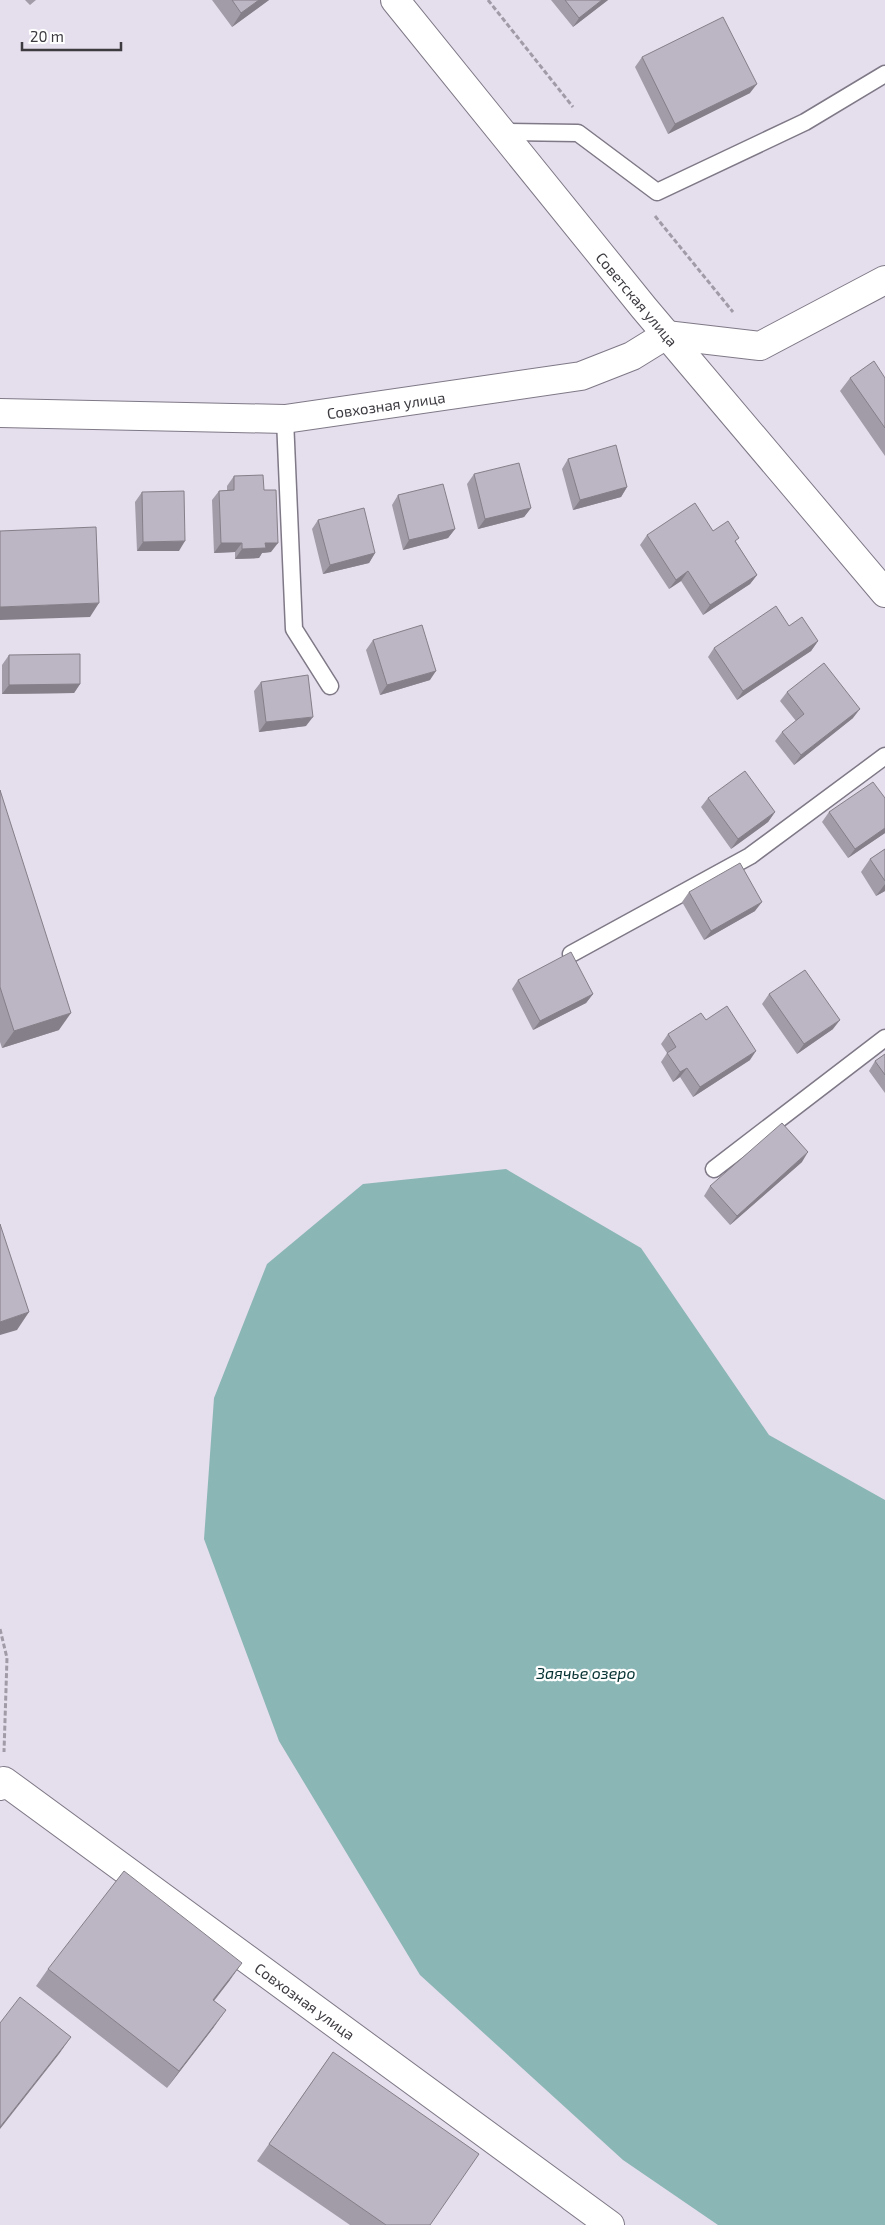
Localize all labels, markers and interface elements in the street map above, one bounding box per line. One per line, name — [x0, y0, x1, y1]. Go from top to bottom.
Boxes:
scale bar — [22, 20, 121, 52]
text: 20 m — [30, 27, 64, 45]
street label: Советская улица — [592, 248, 682, 350]
street label: Совхозная улица — [326, 388, 447, 423]
water label: Заячье озеро — [535, 1663, 636, 1682]
street label: Совхозная улица — [251, 1959, 359, 2044]

